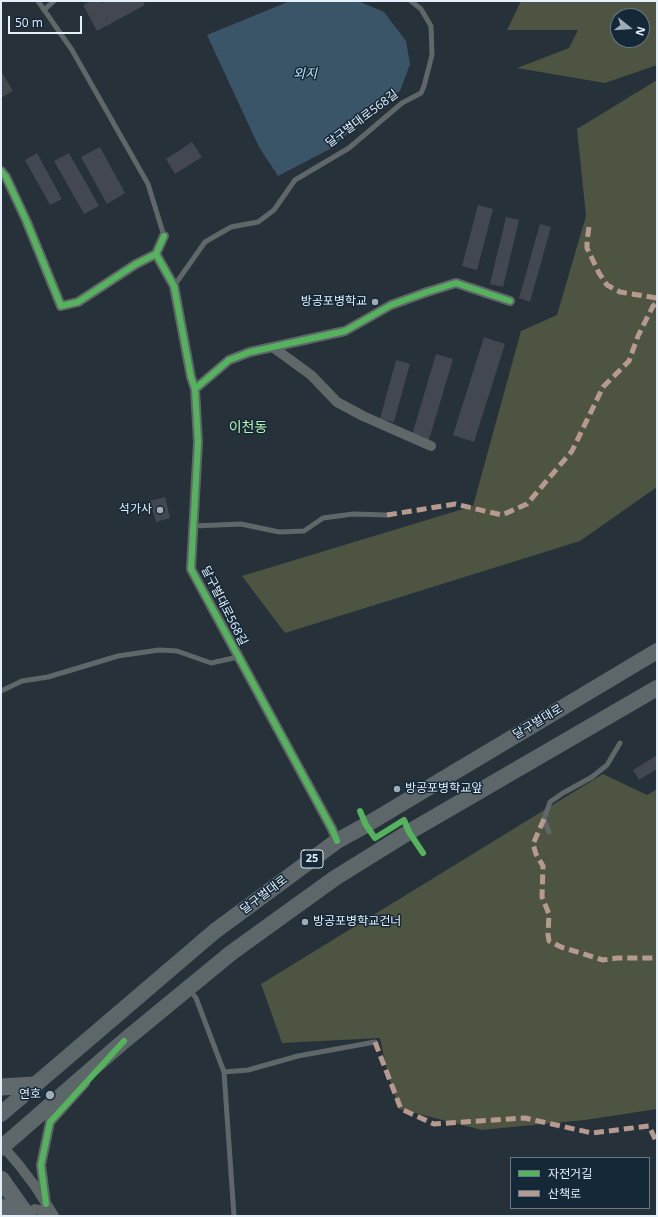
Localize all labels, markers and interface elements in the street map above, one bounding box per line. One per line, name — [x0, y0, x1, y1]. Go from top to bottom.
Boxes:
scale bar — [10, 8, 84, 34]
north arrow — [610, 8, 650, 48]
text: 50 m — [15, 14, 43, 31]
text: N — [633, 25, 649, 38]
water label: 외지 — [293, 66, 317, 82]
street label: 달구벌대로568길 — [323, 87, 401, 151]
place label: 방공포병학교 — [301, 295, 367, 309]
marker: 방공포병학교 — [370, 297, 380, 307]
district label: 이천동 — [229, 420, 267, 436]
place label: 석가사 — [119, 503, 152, 517]
marker: 석가사 — [155, 505, 165, 515]
street label: 달구벌대로568길 — [198, 564, 250, 648]
street label: 달구벌대로 — [511, 702, 565, 742]
place label: 방공포병학교앞 — [405, 782, 482, 796]
marker: 방공포병학교앞 — [392, 784, 402, 794]
road number: 25 — [301, 850, 323, 868]
street label: 달구벌대로 — [238, 873, 290, 917]
place label: 방공포병학교건너 — [313, 915, 401, 929]
marker: 방공포병학교건너 — [300, 917, 310, 927]
place label: 연호 — [19, 1088, 41, 1102]
marker: 연호 — [44, 1089, 56, 1101]
legend — [510, 1157, 650, 1209]
text: 자전거길 — [548, 1165, 592, 1182]
text: 산책로 — [548, 1185, 581, 1202]

